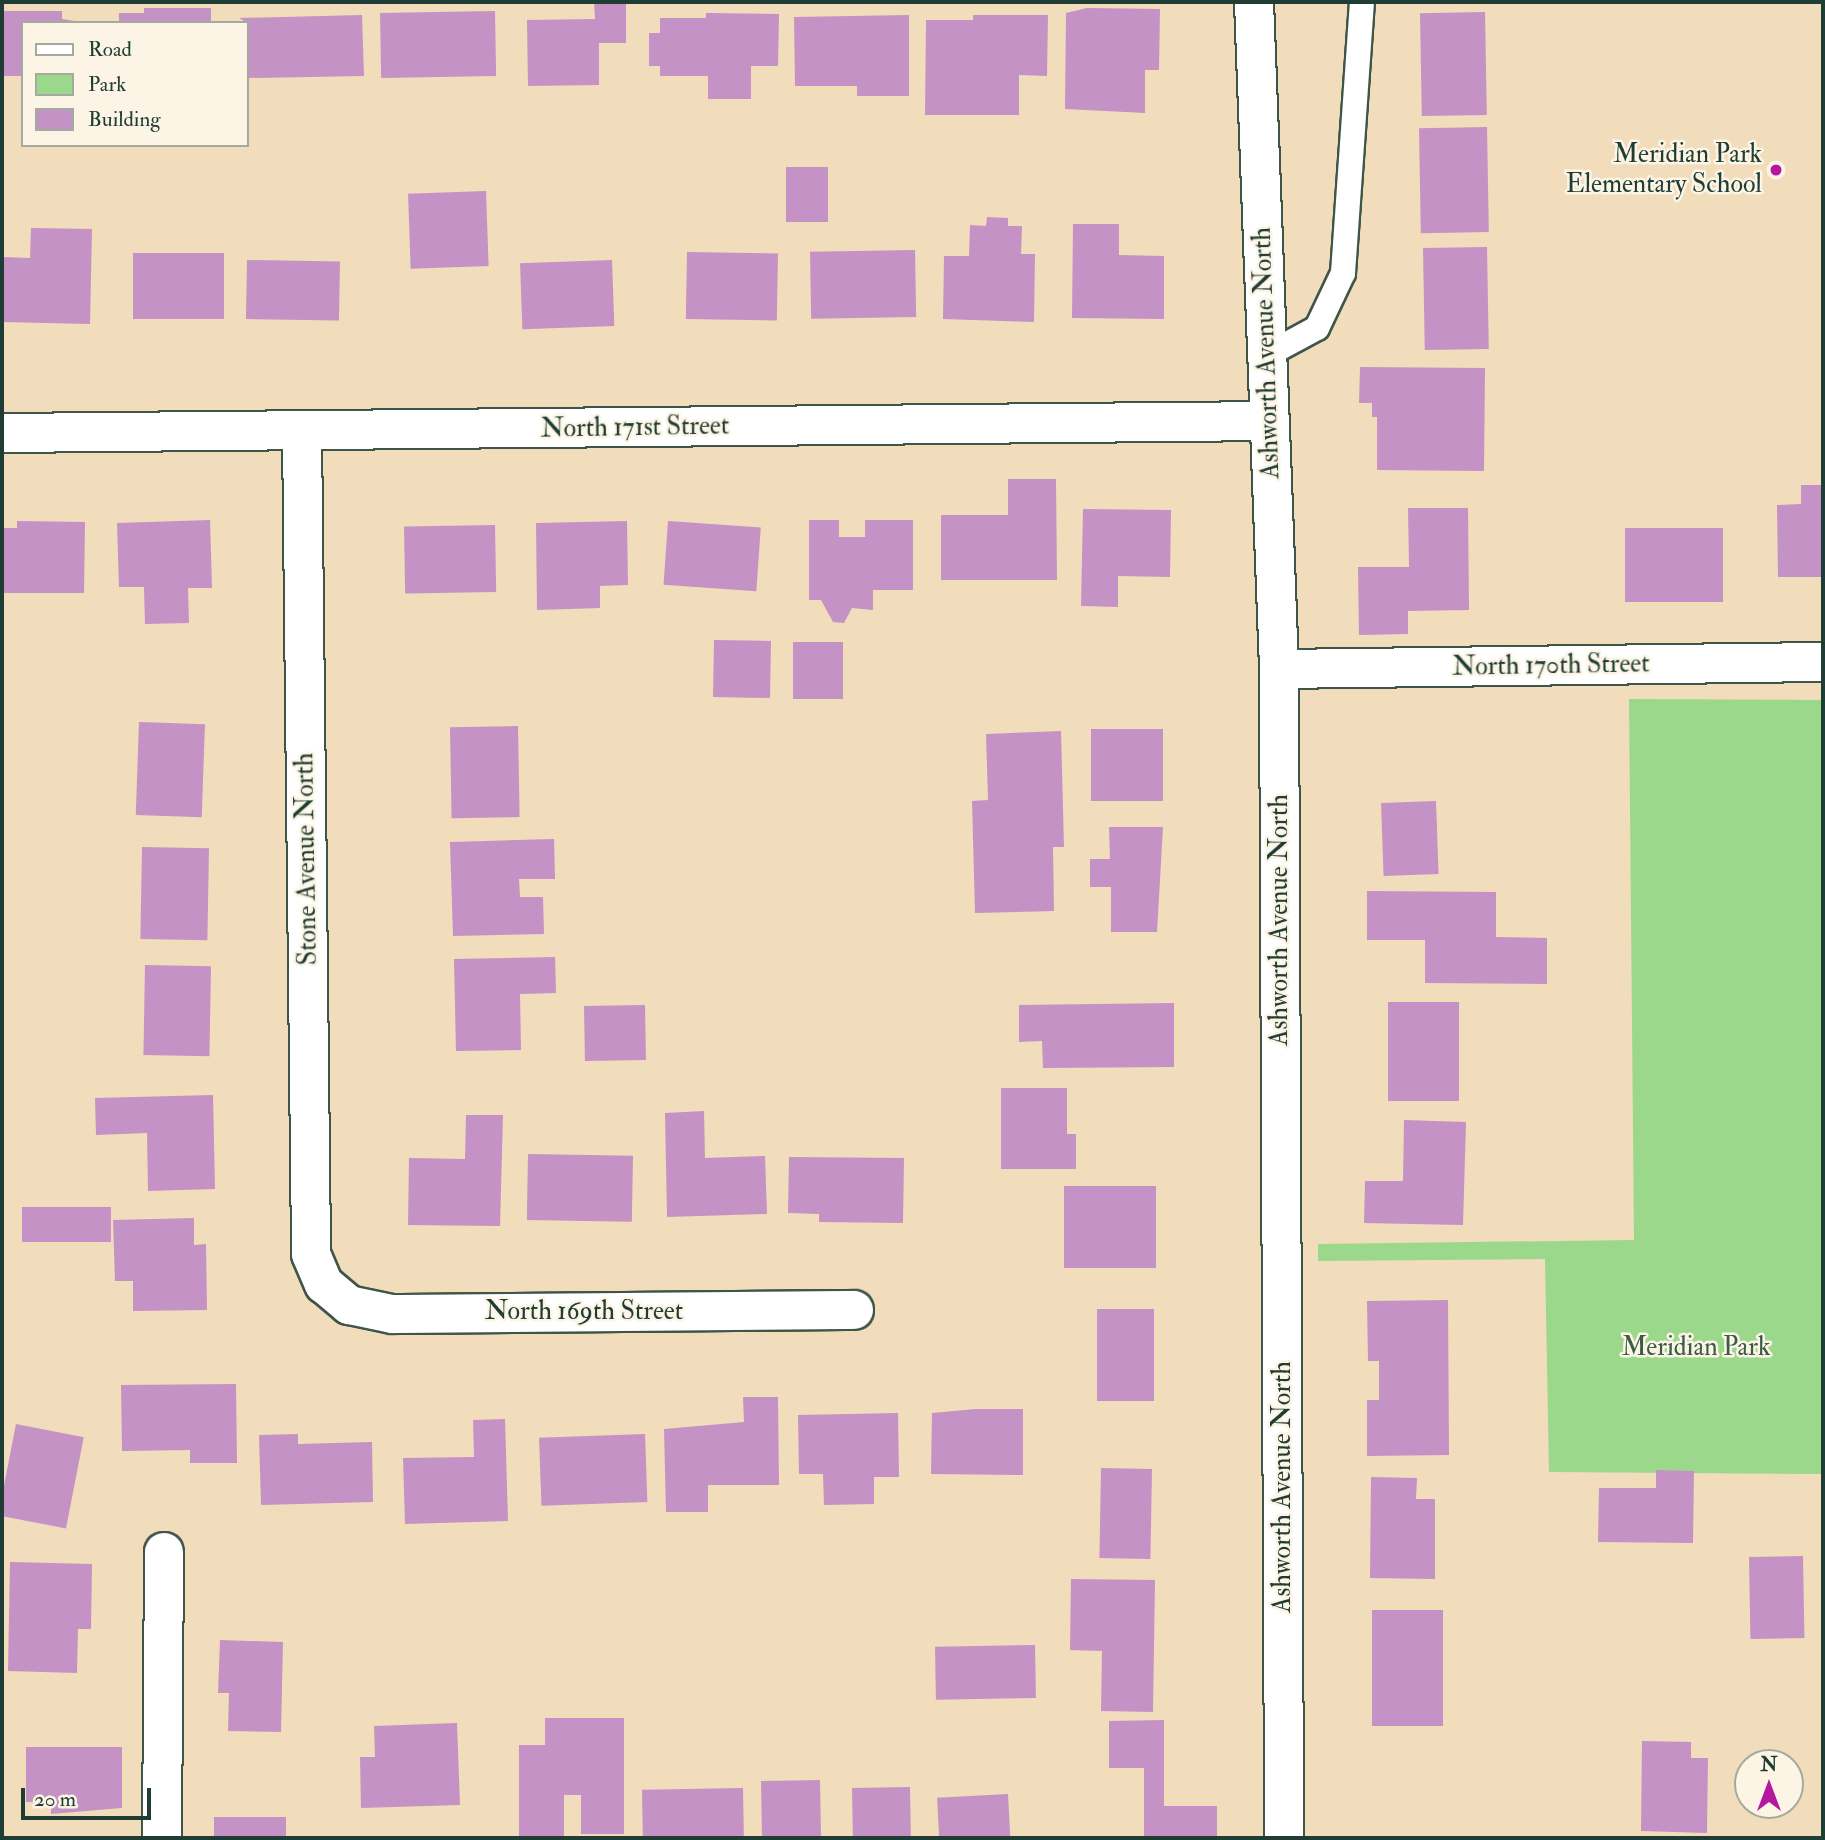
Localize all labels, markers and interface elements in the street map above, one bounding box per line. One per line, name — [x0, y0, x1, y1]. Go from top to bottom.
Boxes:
legend — [21, 21, 248, 147]
text: Road — [88, 36, 132, 63]
text: Park — [88, 71, 126, 98]
text: Building — [88, 106, 161, 133]
place label: Meridian Park Elementary School — [1566, 139, 1762, 200]
marker: Meridian Park Elementary School — [1768, 162, 1784, 178]
street label: Ashworth Avenue North — [1247, 227, 1287, 479]
street label: North 171st Street — [541, 411, 729, 445]
street label: North 170th Street — [1452, 649, 1650, 683]
street label: Stone Avenue North — [290, 752, 324, 966]
street label: Ashworth Avenue North — [1264, 794, 1296, 1046]
street label: North 169th Street — [485, 1296, 683, 1328]
park label: Meridian Park — [1622, 1332, 1770, 1364]
street label: Ashworth Avenue North — [1267, 1361, 1299, 1613]
north arrow — [1734, 1749, 1804, 1819]
text: N — [1760, 1753, 1778, 1777]
scale bar — [24, 1773, 154, 1817]
text: 20 m — [34, 1786, 76, 1813]

